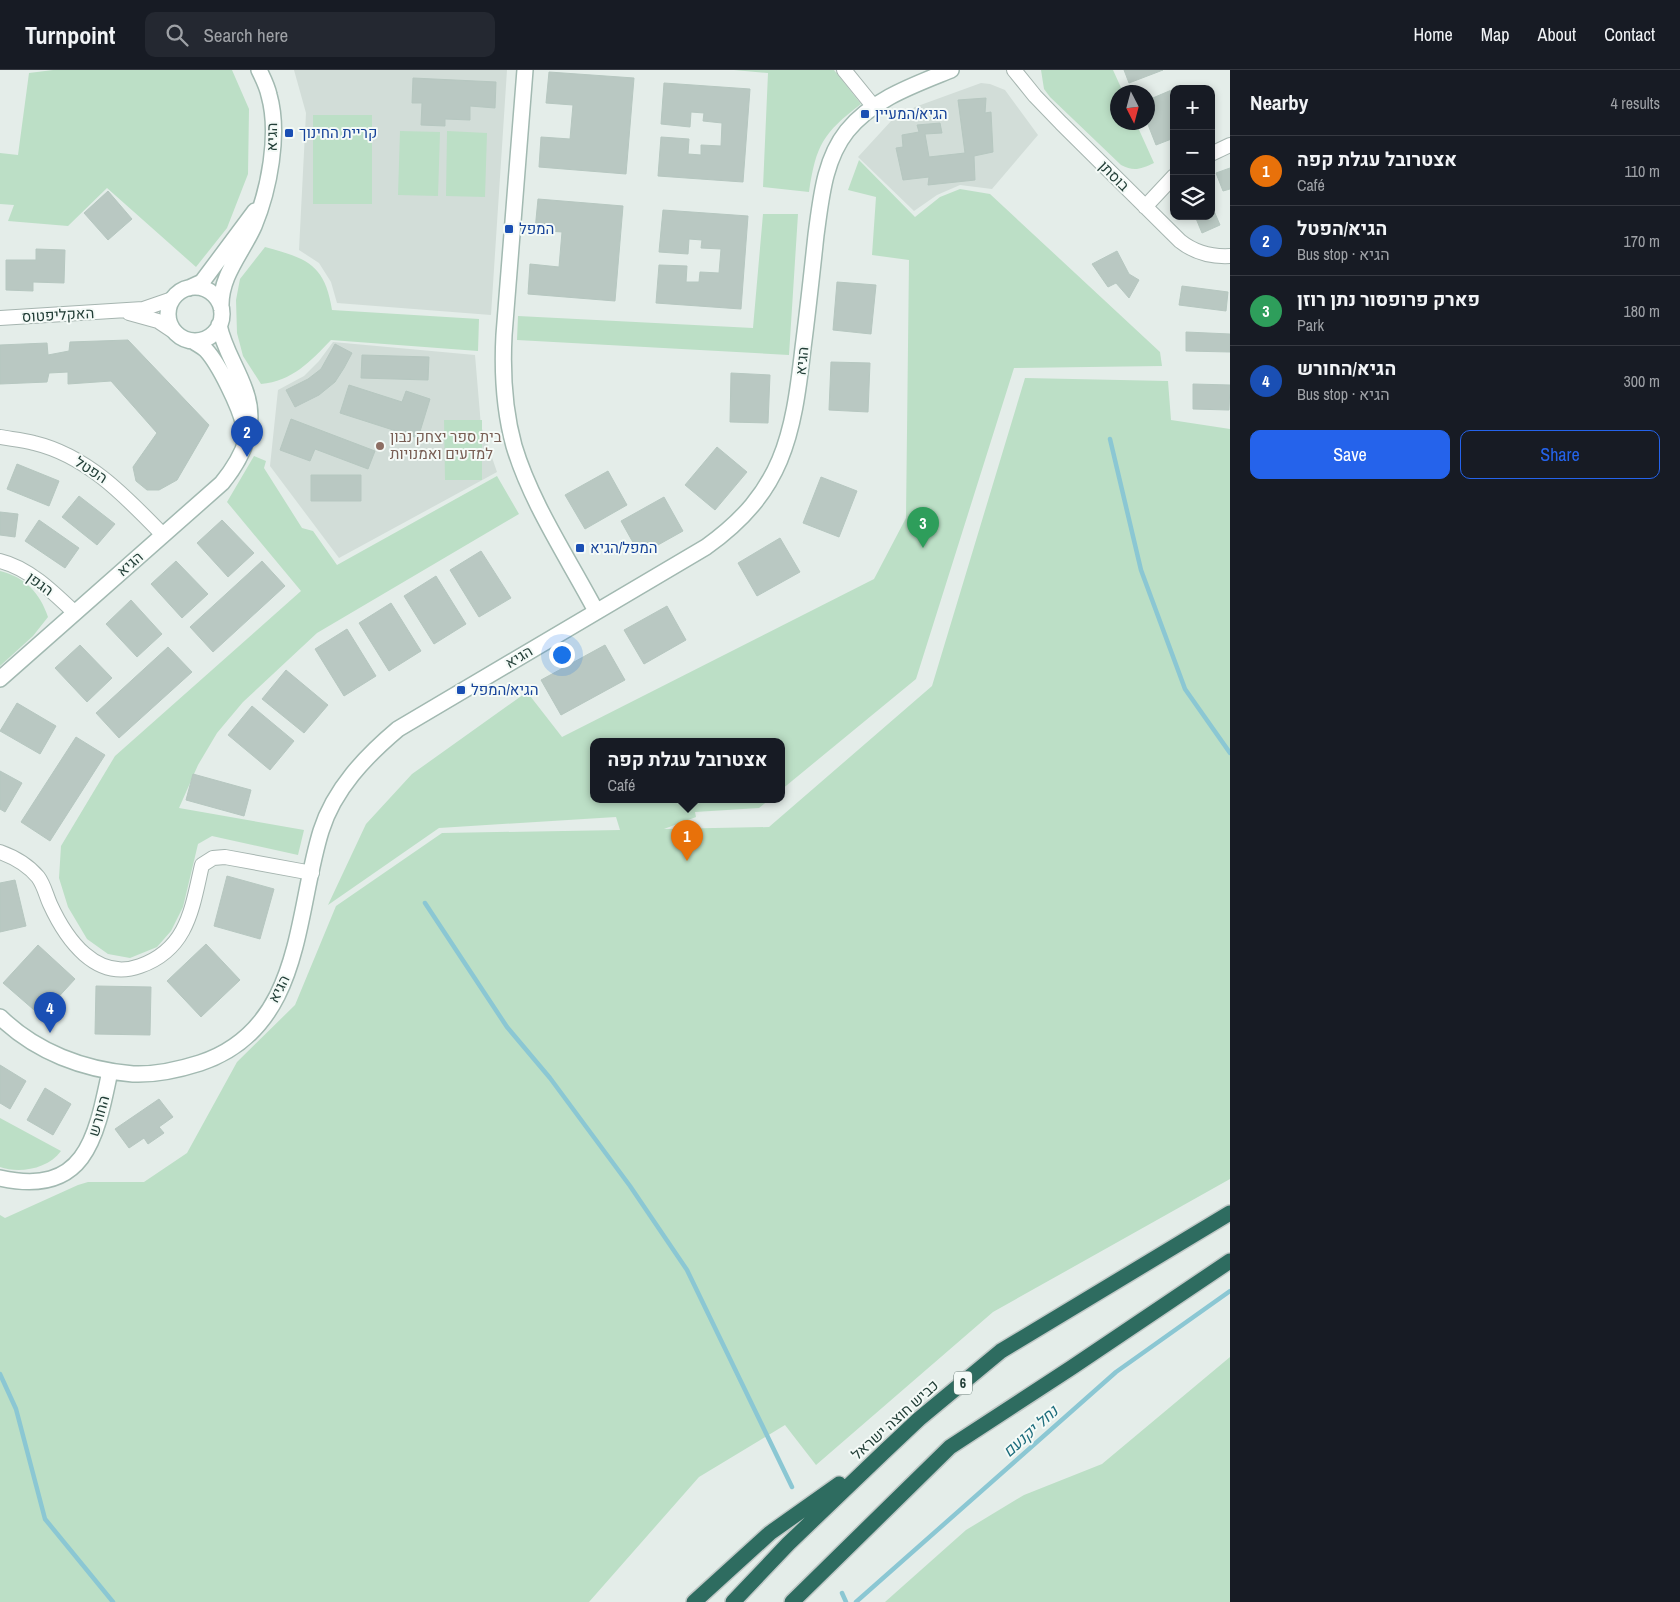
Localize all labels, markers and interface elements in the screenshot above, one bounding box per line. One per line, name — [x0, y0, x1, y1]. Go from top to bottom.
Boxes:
search box — [145, 12, 495, 57]
text: Turnpoint — [25, 19, 115, 51]
icon: search — [163, 21, 191, 49]
text: Search here — [203, 22, 288, 48]
text: Home — [1413, 22, 1453, 47]
text: Map — [1481, 22, 1510, 47]
text: About — [1538, 22, 1576, 47]
text: Contact — [1604, 22, 1655, 47]
north arrow — [1110, 85, 1155, 130]
map controls — [1170, 85, 1215, 220]
button: + — [1170, 85, 1215, 130]
text: Nearby — [1250, 88, 1308, 117]
text: 4 results — [1610, 92, 1660, 114]
place label: הגיא/המעיין — [875, 103, 948, 124]
marker: הגיא/המעיין — [859, 108, 871, 120]
street label: הגיא — [261, 122, 282, 152]
place label: קריית החינוך — [299, 122, 377, 143]
marker: קריית החינוך — [283, 127, 295, 139]
button: − — [1170, 130, 1215, 175]
text: אצטרובל עגלת קפה — [1297, 146, 1457, 172]
street label: בוסתן — [1094, 156, 1134, 196]
text: 1 — [1262, 160, 1270, 182]
text: 110 m — [1624, 160, 1660, 182]
text: Café — [1297, 174, 1325, 196]
button: layers — [1170, 175, 1215, 220]
text: הגיא/הפטל — [1297, 215, 1387, 241]
place label: המפל — [519, 218, 554, 239]
marker: המפל — [503, 223, 515, 235]
text: 2 — [1262, 230, 1270, 252]
text: 170 m — [1624, 230, 1660, 252]
text: Bus stop · הגיא — [1297, 243, 1390, 265]
text: פארק פרופסור נתן רוזן — [1297, 286, 1480, 312]
text: 3 — [1262, 300, 1270, 322]
text: 180 m — [1624, 300, 1660, 322]
street label: האקליפטוס — [21, 302, 95, 327]
text: Park — [1297, 314, 1324, 336]
street label: הגיא — [790, 346, 813, 376]
text: הגיא/החורש — [1297, 355, 1396, 381]
text: 4 — [1262, 370, 1270, 392]
text: 300 m — [1624, 370, 1660, 392]
text: Bus stop · הגיא — [1297, 383, 1390, 405]
pin: 2 — [231, 416, 263, 457]
place label: בית ספר יצחק נבון למדעים ואמנויות — [390, 426, 502, 464]
button: Save — [1250, 430, 1450, 479]
button: Share — [1460, 430, 1660, 479]
marker: בית ספר יצחק נבון למדעים ואמנויות — [374, 440, 386, 452]
street label: הפטל — [71, 451, 112, 488]
pin: 3 — [907, 507, 939, 548]
place label: המפל/הגיא — [590, 537, 658, 558]
marker: המפל/הגיא — [574, 542, 586, 554]
street label: הגיא — [112, 546, 147, 581]
street label: הגפן — [23, 567, 58, 600]
street label: הגיא — [501, 640, 536, 673]
your location — [549, 642, 575, 668]
place label: הגיא/המפל — [471, 679, 539, 700]
marker: הגיא/המפל — [455, 684, 467, 696]
popup — [590, 738, 785, 803]
text: אצטרובל עגלת קפה — [607, 746, 768, 772]
text: Café — [607, 774, 635, 796]
pin: 1 — [671, 820, 703, 861]
street label: הגיא — [263, 971, 294, 1006]
pin: 4 — [34, 992, 66, 1033]
street label: החורש — [83, 1093, 114, 1139]
road number: 6 — [954, 1372, 972, 1395]
street label: כביש חוצה ישראל — [846, 1375, 943, 1465]
water label: נחל יקנעם — [998, 1399, 1063, 1462]

